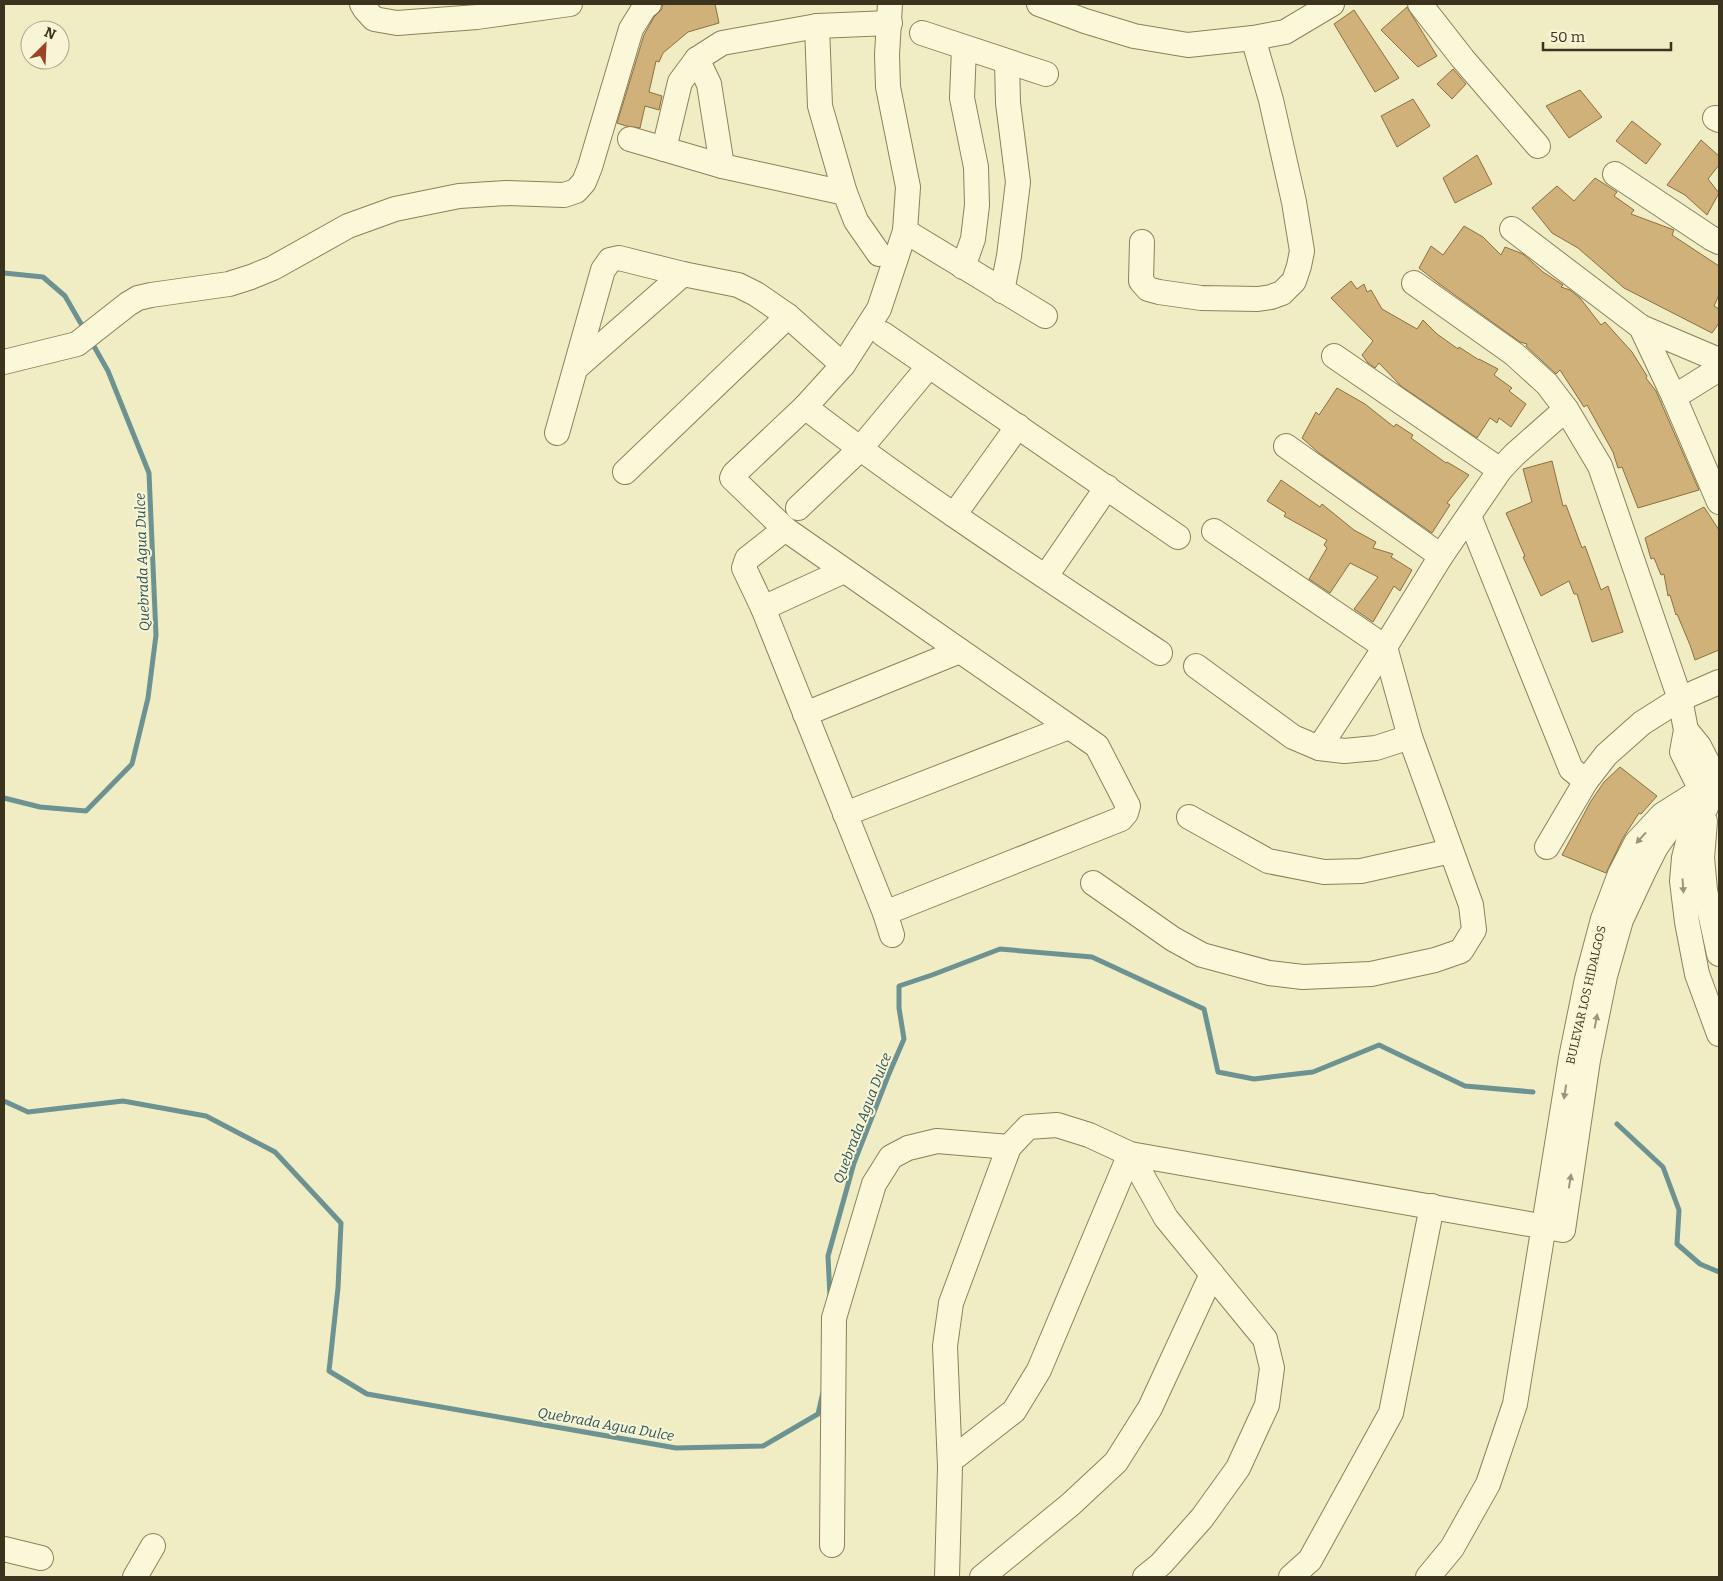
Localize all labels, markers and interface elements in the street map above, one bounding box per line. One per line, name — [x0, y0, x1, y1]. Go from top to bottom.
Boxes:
north arrow — [20, 20, 70, 70]
scale bar — [1543, 20, 1670, 52]
text: N — [42, 24, 59, 44]
text: 50 m — [1550, 28, 1586, 46]
water label: Quebrada Agua Dulce — [132, 493, 153, 631]
one-way arrow — [1636, 831, 1647, 844]
one-way arrow — [1679, 878, 1687, 894]
street label: BULEVAR LOS HIDALGOS — [1563, 924, 1609, 1066]
one-way arrow — [1592, 1013, 1600, 1029]
water label: Quebrada Agua Dulce — [830, 1051, 895, 1186]
one-way arrow — [1561, 1084, 1569, 1100]
one-way arrow — [1566, 1173, 1574, 1189]
water label: Quebrada Agua Dulce — [536, 1404, 676, 1445]

